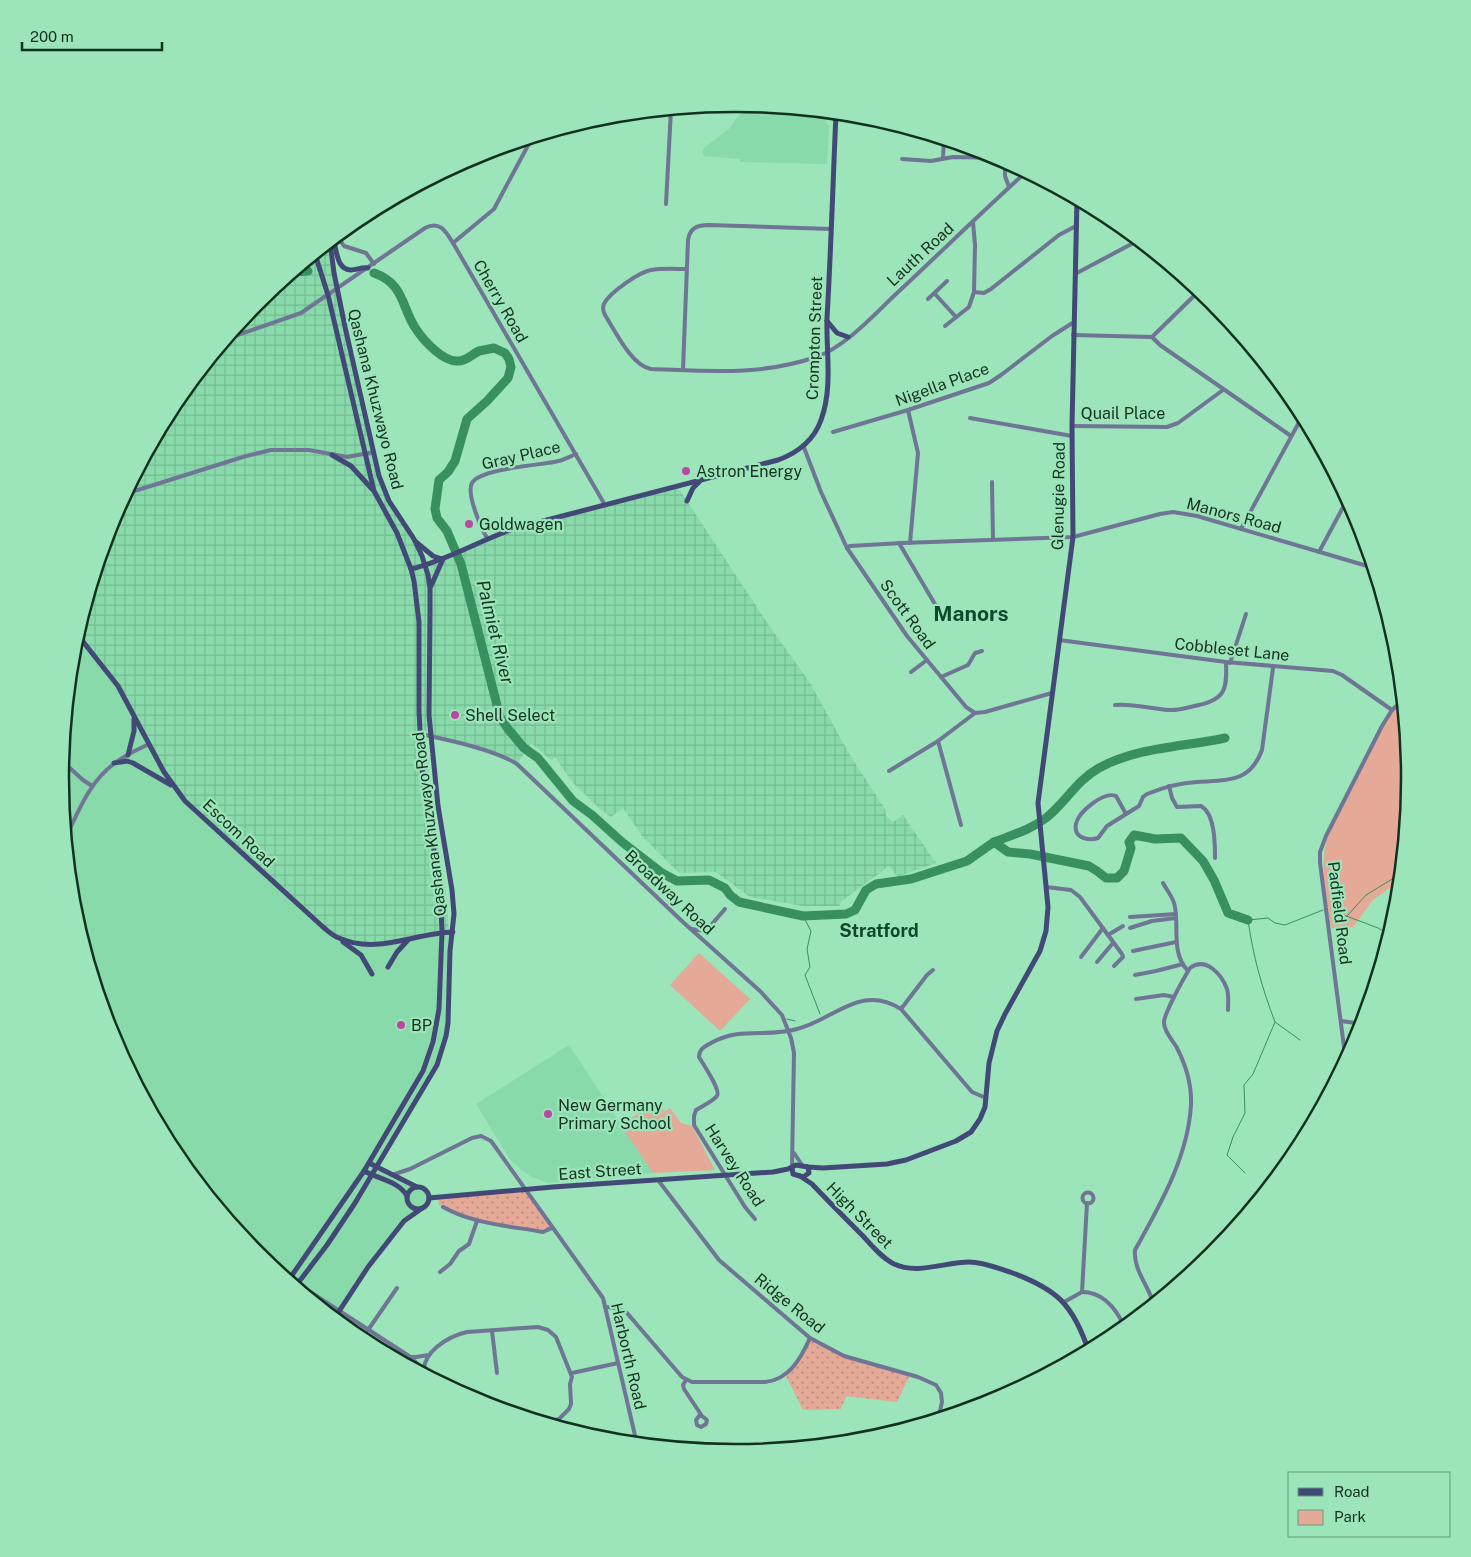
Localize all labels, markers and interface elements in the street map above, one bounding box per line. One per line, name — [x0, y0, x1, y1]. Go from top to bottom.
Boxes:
scale bar — [22, 20, 162, 52]
text: 200 m — [30, 28, 74, 45]
street label: Lauth Road — [883, 219, 958, 290]
street label: Cherry Road — [469, 257, 532, 346]
street label: Crompton Street — [803, 276, 826, 400]
street label: Qashana Khuzwayo Road — [344, 307, 407, 491]
street label: Nigella Place — [893, 359, 992, 410]
street label: Quail Place — [1081, 404, 1165, 423]
street label: Gray Place — [480, 437, 562, 474]
street label: Glenugie Road — [1048, 442, 1069, 550]
place label: Astron Energy — [696, 462, 803, 481]
marker: Astron Energy — [680, 465, 692, 477]
street label: Manors Road — [1184, 494, 1283, 537]
place label: Goldwagen — [479, 515, 563, 534]
marker: Goldwagen — [463, 518, 475, 530]
street label: Scott Road — [876, 576, 939, 653]
water label: Palmiet River — [472, 578, 519, 686]
district label: Manors — [933, 601, 1009, 626]
street label: Cobbleset Lane — [1173, 634, 1290, 665]
place label: Shell Select — [465, 706, 555, 725]
marker: Shell Select — [449, 709, 461, 721]
street label: Qashana Khuzwayo Road — [409, 731, 450, 917]
street label: Escom Road — [199, 795, 278, 871]
street label: Broadway Road — [621, 846, 718, 939]
street label: Padfield Road — [1324, 861, 1355, 966]
district label: Stratford — [839, 920, 919, 941]
place label: BP — [411, 1016, 432, 1035]
marker: BP — [395, 1019, 407, 1031]
place label: New Germany Primary School — [558, 1096, 672, 1133]
marker: New Germany Primary School — [542, 1108, 554, 1120]
street label: Harvey Road — [701, 1120, 768, 1210]
street label: East Street — [558, 1159, 642, 1184]
street label: High Street — [823, 1178, 897, 1252]
street label: Ridge Road — [751, 1269, 829, 1337]
street label: Harborth Road — [607, 1301, 650, 1411]
legend — [1288, 1472, 1451, 1537]
text: Road — [1334, 1483, 1370, 1500]
text: Park — [1334, 1508, 1366, 1525]

